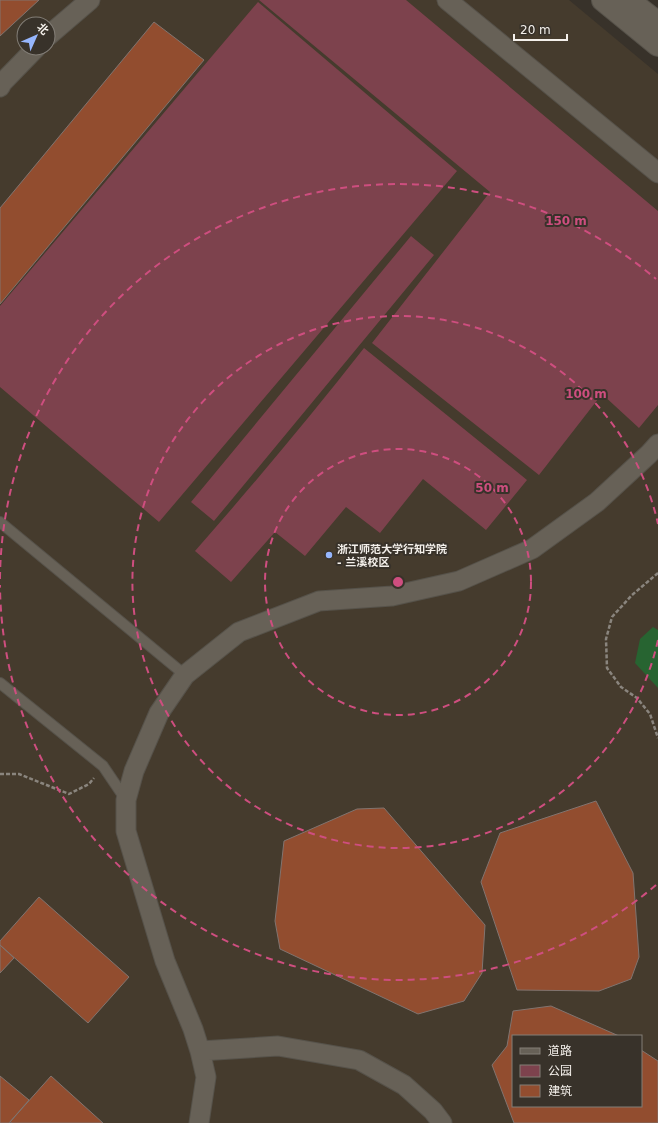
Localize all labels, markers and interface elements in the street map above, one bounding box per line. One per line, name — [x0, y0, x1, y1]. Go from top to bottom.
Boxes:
north arrow — [16, 16, 56, 56]
scale bar — [514, 16, 567, 42]
text: 北 — [34, 21, 51, 38]
text: 20 m — [520, 23, 551, 37]
text: 150 m — [545, 214, 587, 228]
text: 100 m — [565, 387, 607, 401]
text: 50 m — [475, 481, 509, 495]
place label: 浙江师范大学行知学院 - 兰溪校区 — [337, 543, 447, 569]
marker: 浙江师范大学行知学院 - 兰溪校区 — [324, 550, 334, 560]
centre of rings — [391, 575, 405, 589]
legend — [512, 1035, 642, 1107]
text: 道路 — [548, 1044, 572, 1058]
text: 公园 — [548, 1064, 572, 1078]
text: 建筑 — [548, 1084, 572, 1098]

